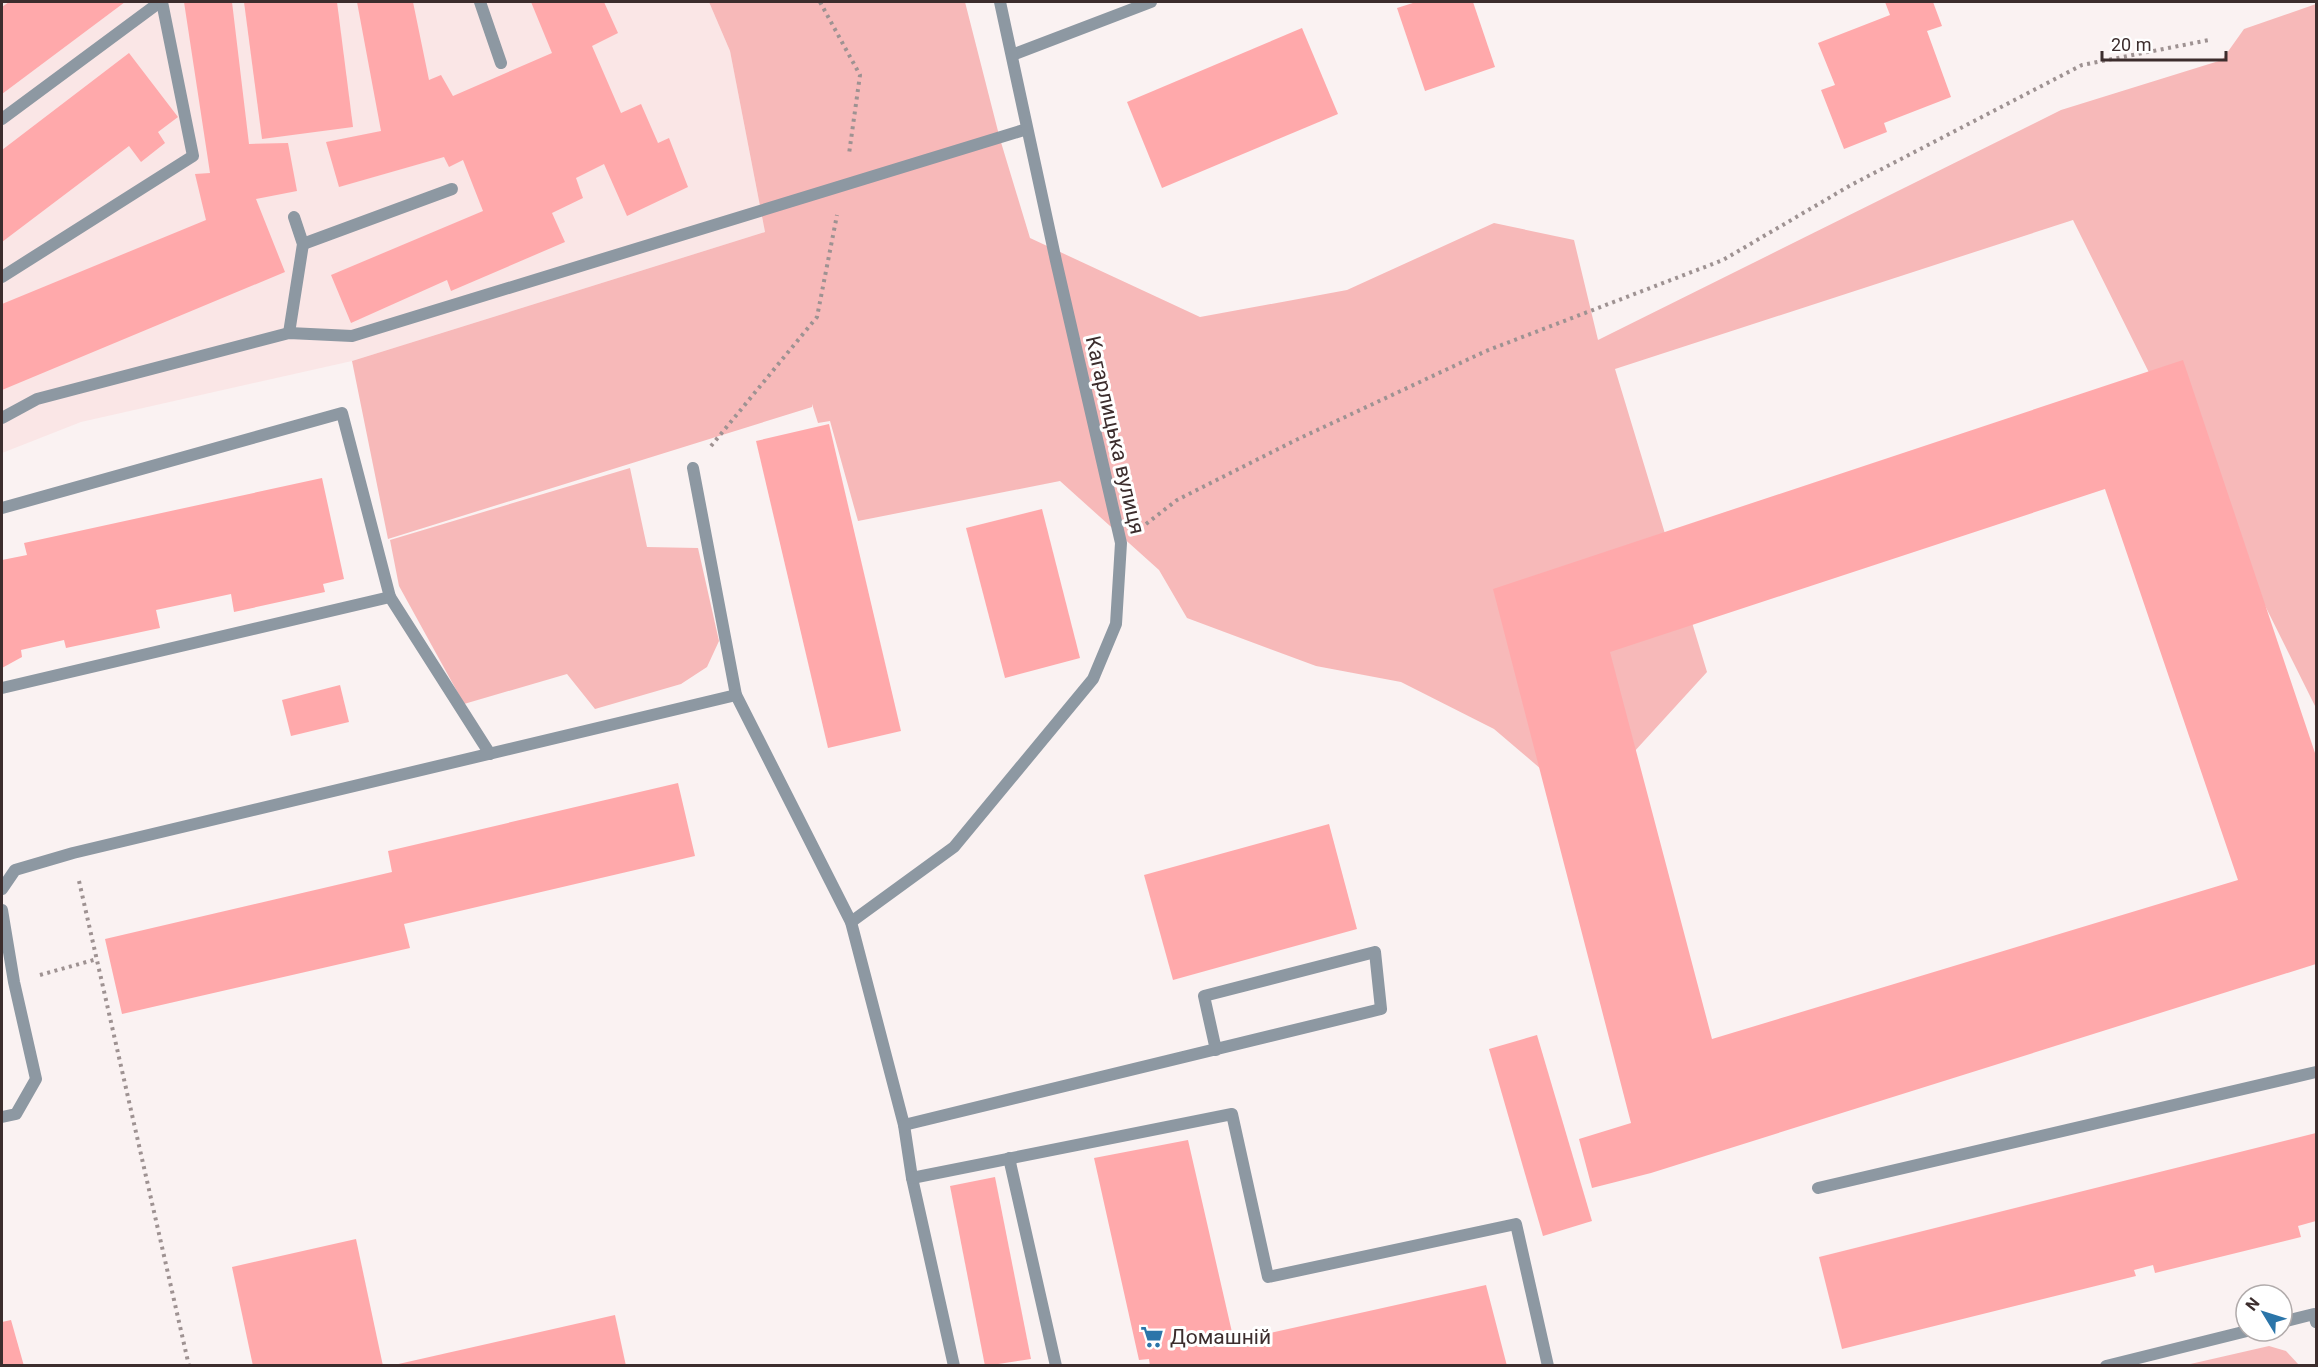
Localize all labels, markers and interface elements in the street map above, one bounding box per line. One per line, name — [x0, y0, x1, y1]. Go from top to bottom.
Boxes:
scale bar — [2102, 24, 2226, 62]
text: 20 m — [2111, 34, 2151, 55]
street label: Кагарлицька вулиця — [1081, 334, 1149, 536]
north arrow — [2234, 1283, 2294, 1343]
text: N — [2242, 1294, 2264, 1314]
supermarket icon: Домашній — [1139, 1324, 1165, 1350]
place label: Домашній — [1170, 1325, 1271, 1349]

